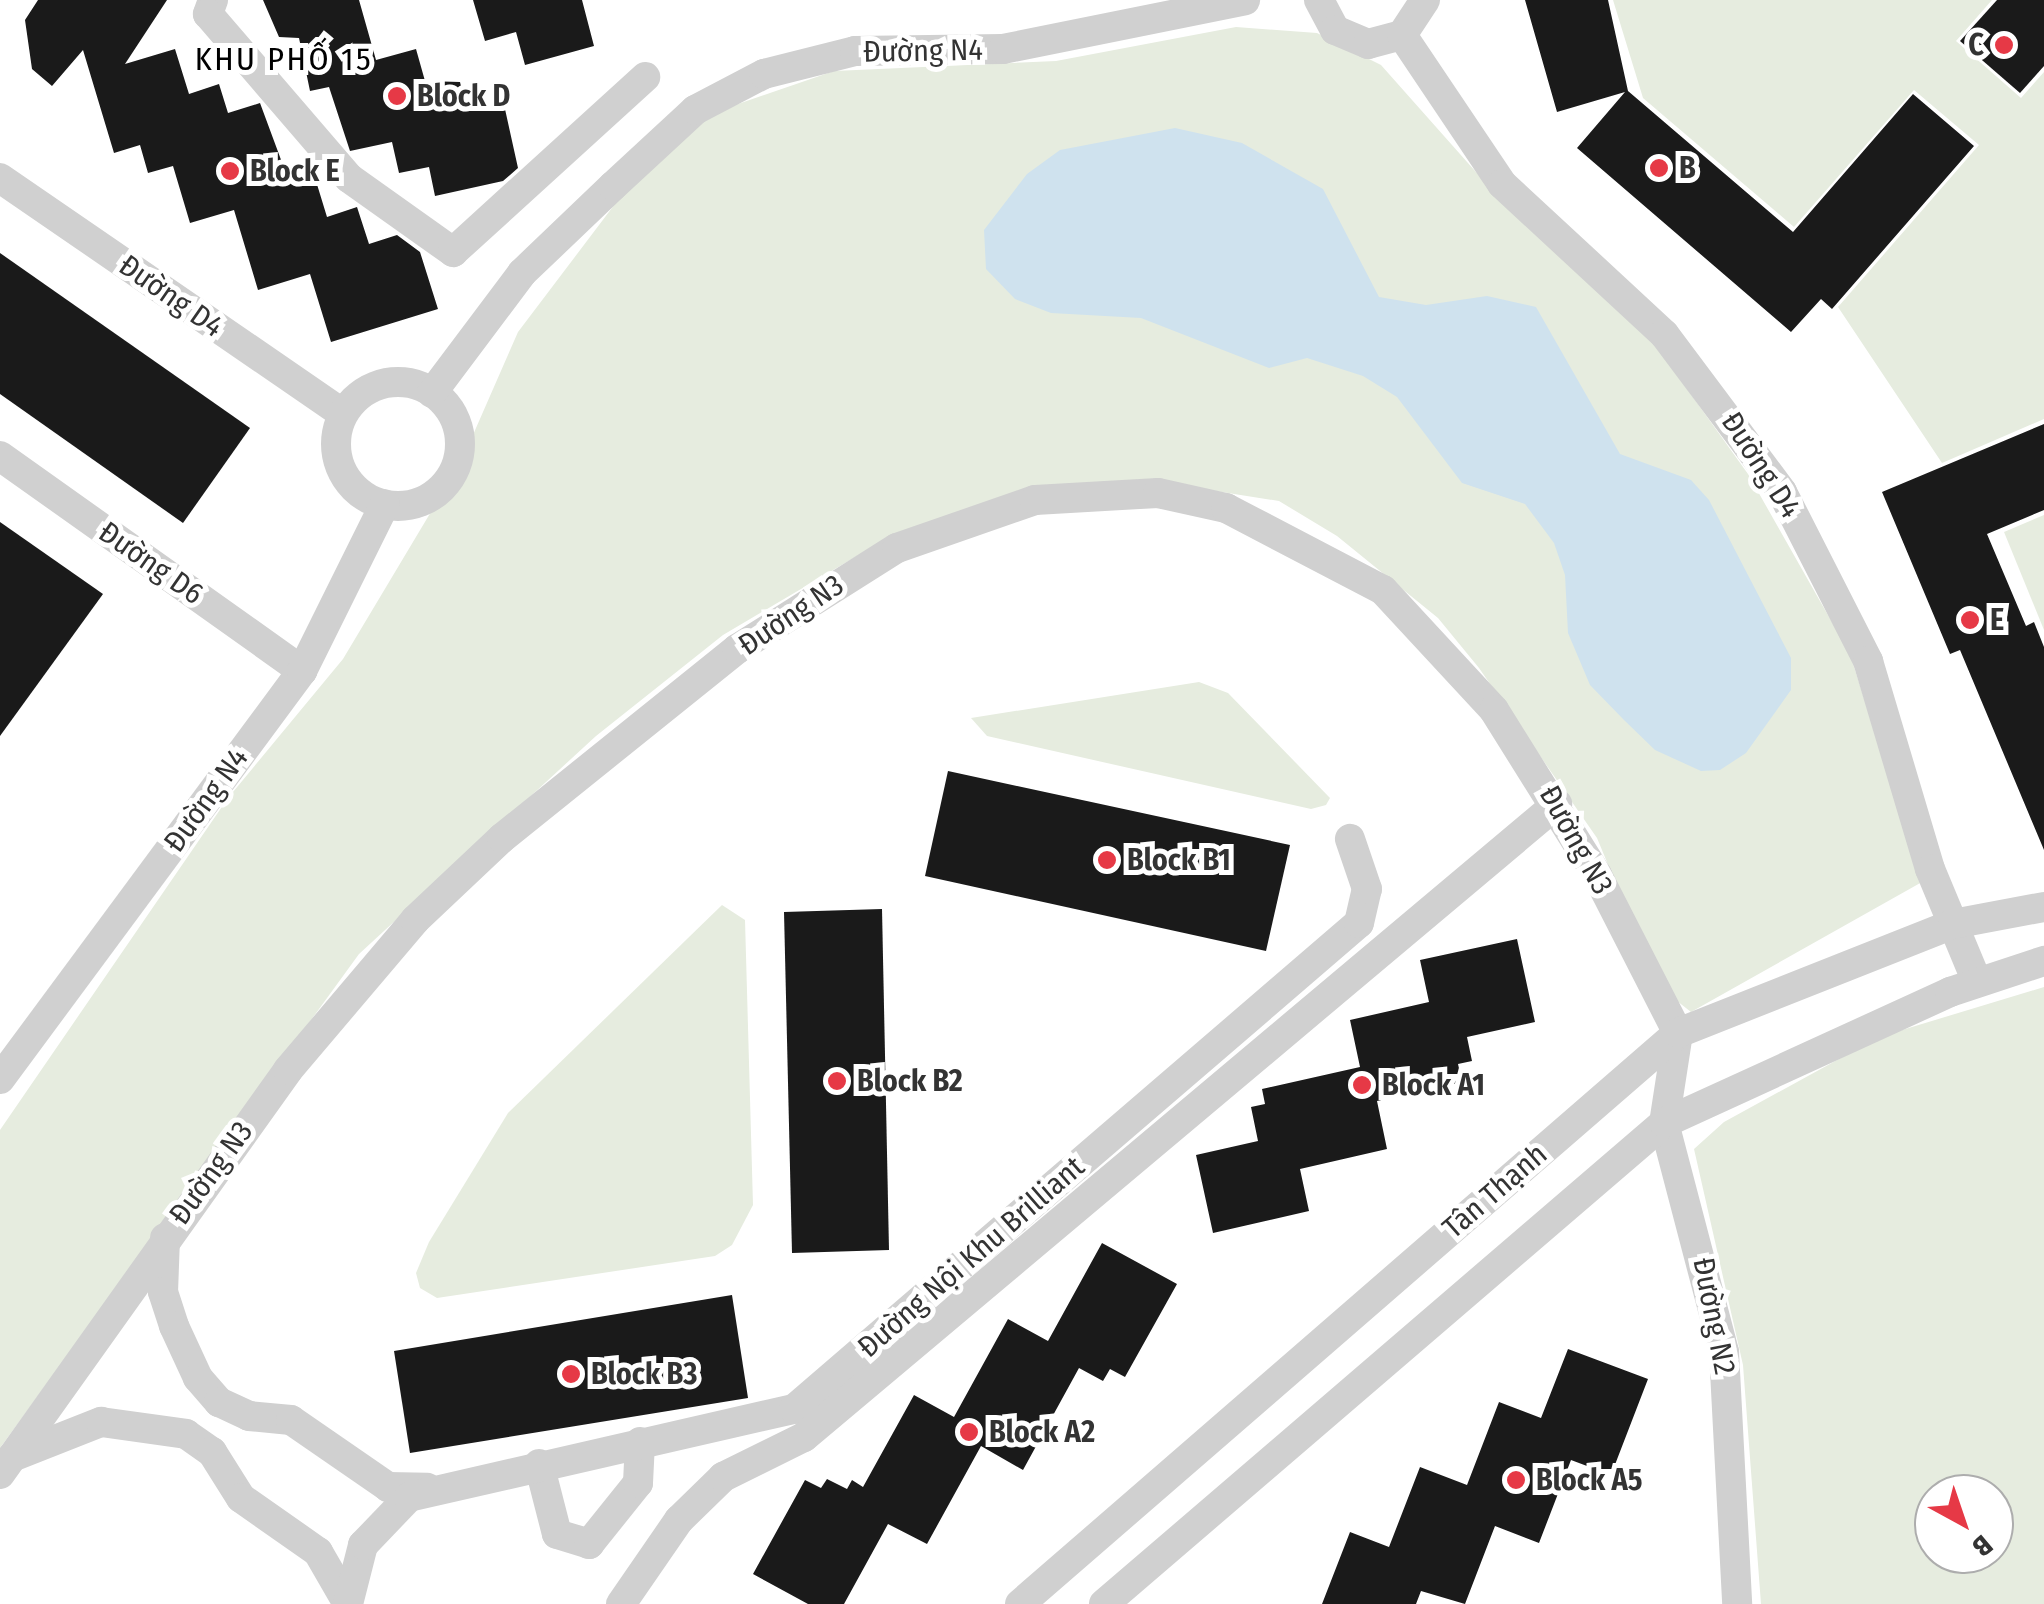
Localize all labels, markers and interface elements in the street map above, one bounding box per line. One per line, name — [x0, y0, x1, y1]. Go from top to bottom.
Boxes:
place label: C — [1968, 27, 1984, 63]
street label: Đường N4 — [863, 32, 983, 70]
marker: C — [1993, 34, 2015, 56]
district label: KHU PHỐ 15 — [195, 40, 373, 78]
place label: Block D — [417, 78, 510, 114]
marker: Block D — [386, 85, 408, 107]
place label: B — [1679, 150, 1696, 186]
place label: Block E — [250, 153, 340, 189]
marker: B — [1648, 157, 1670, 179]
marker: Block E — [219, 160, 241, 182]
street label: Đường D4 — [112, 247, 230, 345]
street label: Đường D4 — [1714, 405, 1808, 525]
street label: Đường D6 — [92, 514, 210, 612]
street label: Đường N3 — [732, 567, 850, 663]
place label: E — [1990, 602, 2004, 638]
marker: E — [1959, 609, 1981, 631]
street label: Đường N4 — [156, 741, 256, 859]
street label: Đường N3 — [1531, 779, 1621, 901]
place label: Block B1 — [1127, 842, 1231, 878]
marker: Block B1 — [1096, 849, 1118, 871]
place label: Block B2 — [857, 1063, 963, 1099]
place label: Block A1 — [1382, 1067, 1485, 1103]
marker: Block B2 — [826, 1070, 848, 1092]
marker: Block A1 — [1351, 1074, 1373, 1096]
street label: Đường N3 — [162, 1114, 260, 1232]
street label: Tân Thạnh — [1436, 1136, 1554, 1246]
street label: Đường Nội Khu Brilliant — [850, 1149, 1092, 1365]
street label: Đường N2 — [1685, 1254, 1743, 1378]
place label: Block B3 — [591, 1356, 697, 1392]
marker: Block B3 — [560, 1363, 582, 1385]
place label: Block A2 — [989, 1414, 1095, 1450]
marker: Block A2 — [958, 1421, 980, 1443]
place label: Block A5 — [1536, 1462, 1642, 1498]
marker: Block A5 — [1505, 1469, 1527, 1491]
north arrow — [1914, 1474, 2014, 1574]
text: B — [1966, 1528, 1999, 1564]

